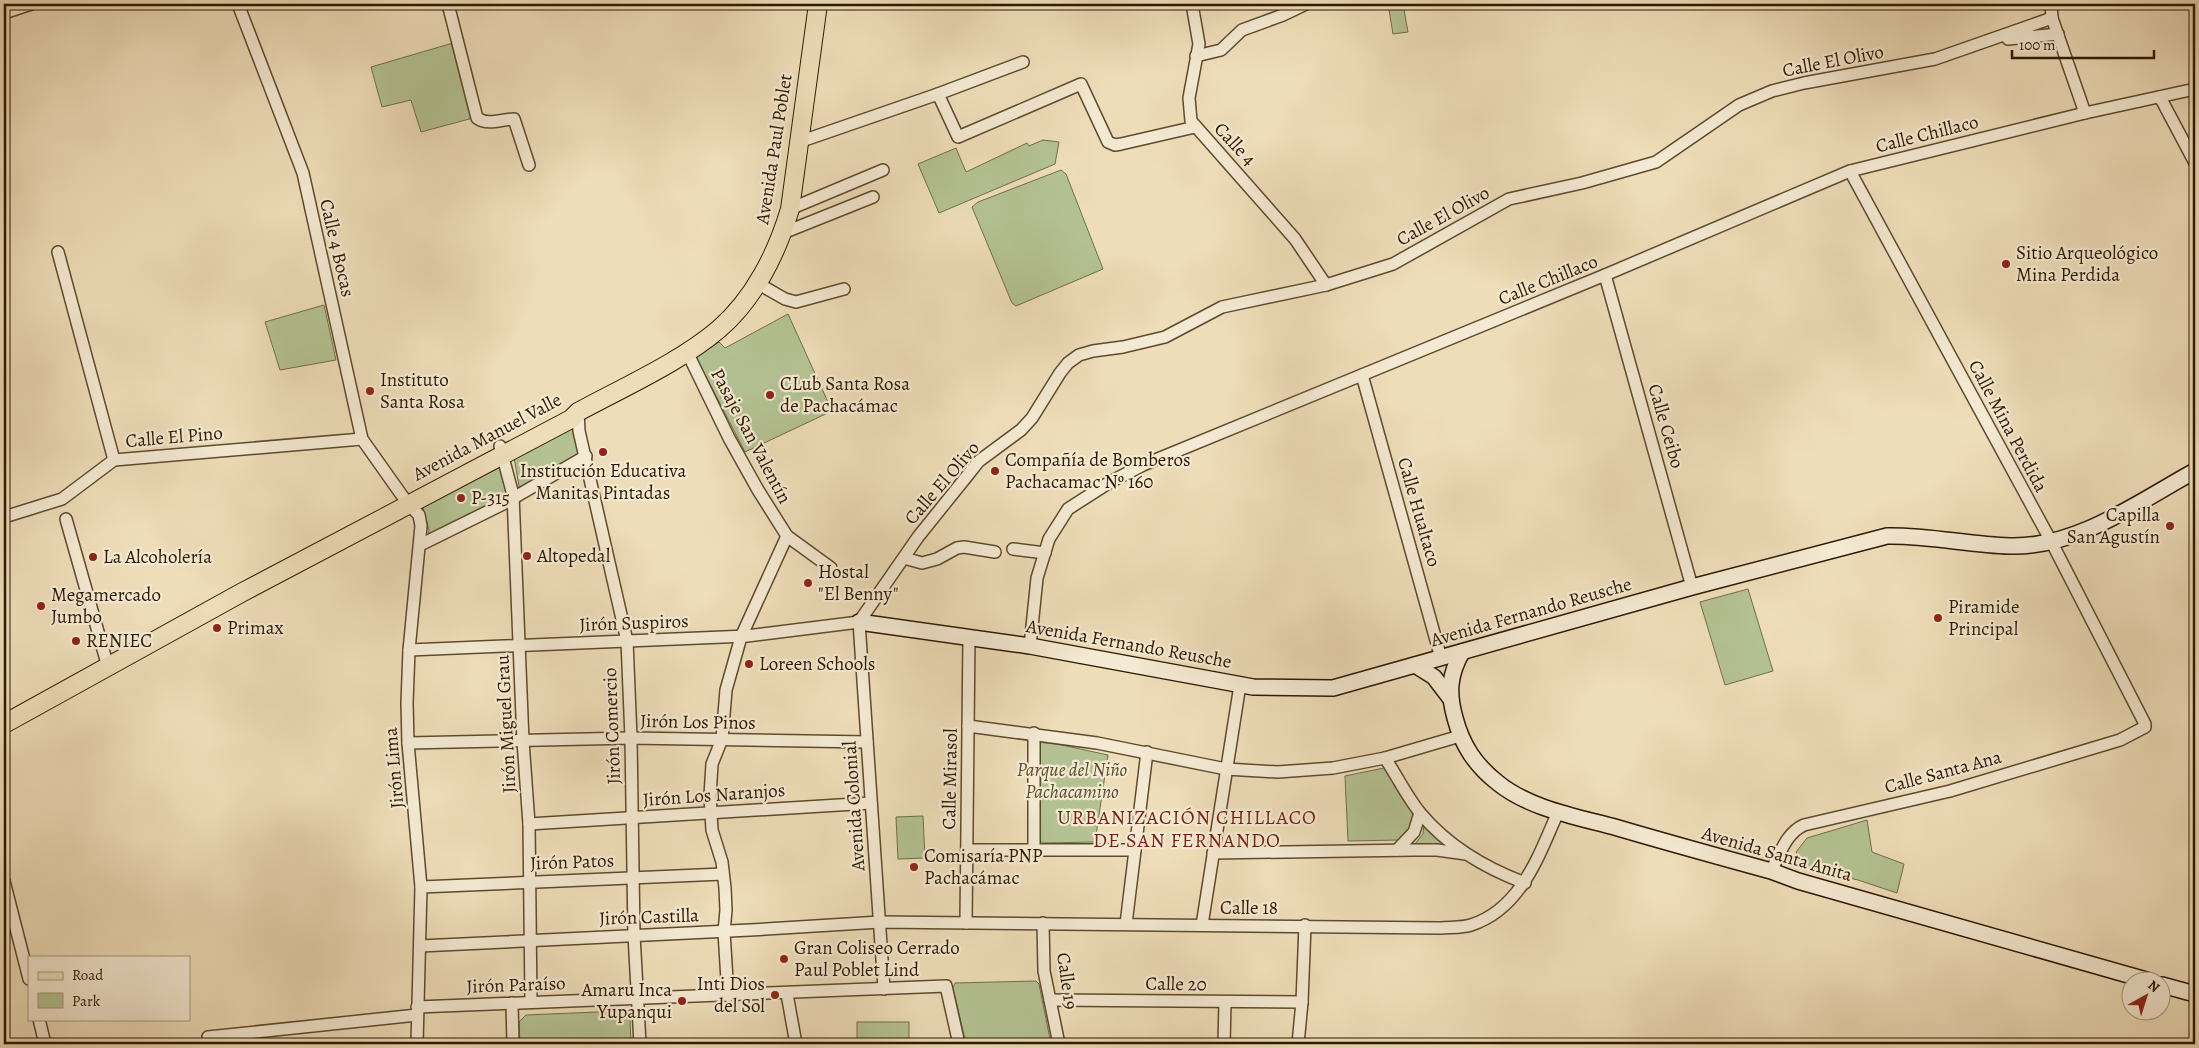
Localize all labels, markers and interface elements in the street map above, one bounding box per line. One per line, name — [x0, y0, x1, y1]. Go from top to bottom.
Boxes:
scale bar — [2012, 28, 2154, 60]
text: 100 m — [2019, 35, 2056, 55]
street label: Calle El Olivo — [1780, 38, 1886, 84]
street label: Avenida Paul Poblet — [749, 72, 799, 227]
street label: Calle Chillaco — [1873, 109, 1981, 159]
street label: Calle 4 — [1208, 117, 1262, 172]
street label: Calle El Olivo — [1392, 180, 1494, 252]
street label: Calle 4 Bocas — [313, 197, 361, 299]
place label: Sitio Arqueológico Mina Perdida — [2016, 240, 2158, 288]
street label: Calle Chillaco — [1494, 248, 1602, 312]
marker: Sitio Arqueológico Mina Perdida — [2000, 258, 2012, 270]
street label: Calle Mina Perdida — [1962, 355, 2054, 497]
street label: Pasaje San Valentín — [704, 364, 798, 508]
place label: Instituto Santa Rosa — [380, 367, 465, 415]
place label: CLub Santa Rosa de Pachacámac — [780, 371, 910, 419]
street label: Calle Ceibo — [1642, 381, 1690, 471]
marker: Instituto Santa Rosa — [364, 385, 376, 397]
street label: Avenida Manuel Valle — [407, 387, 566, 488]
marker: CLub Santa Rosa de Pachacámac — [764, 389, 776, 401]
street label: Calle El Pino — [124, 420, 224, 454]
street label: Calle El Olivo — [899, 436, 985, 530]
marker: Institución Educativa Manitas Pintadas — [597, 446, 609, 458]
place label: Compañía de Bomberos Pachacamac Nº 160 — [1005, 447, 1191, 495]
street label: Calle Hualtaco — [1391, 454, 1447, 570]
place label: Institución Educativa Manitas Pintadas — [520, 458, 686, 506]
marker: Compañía de Bomberos Pachacamac Nº 160 — [989, 465, 1001, 477]
place label: P-315 — [471, 485, 510, 511]
marker: P-315 — [455, 492, 467, 504]
place label: Capilla San Agustín — [2067, 502, 2160, 550]
marker: Capilla San Agustín — [2164, 520, 2176, 532]
place label: Altopedal — [536, 543, 611, 569]
place label: La Alcoholería — [103, 544, 212, 570]
marker: Altopedal — [521, 550, 533, 562]
marker: La Alcoholería — [87, 551, 99, 563]
place label: Hostal "El Benny" — [818, 559, 899, 607]
street label: Avenida Fernando Reusche — [1427, 571, 1635, 653]
marker: Hostal "El Benny" — [802, 577, 814, 589]
place label: Megamercado Jumbo — [51, 582, 161, 630]
place label: Piramide Principal — [1948, 594, 2019, 642]
marker: Megamercado Jumbo — [35, 600, 47, 612]
street label: Jirón Suspiros — [579, 608, 689, 638]
marker: Piramide Principal — [1932, 612, 1944, 624]
street label: Avenida Fernando Reusche — [1023, 613, 1234, 675]
place label: Primax — [227, 615, 284, 641]
marker: Primax — [211, 622, 223, 634]
place label: RENIEC — [86, 628, 152, 654]
marker: RENIEC — [70, 635, 82, 647]
place label: Loreen Schools — [759, 651, 875, 677]
street label: Jirón Miguel Grau — [489, 654, 523, 794]
marker: Loreen Schools — [743, 658, 755, 670]
street label: Jirón Comercio — [597, 667, 627, 785]
street label: Jirón Los Pinos — [640, 708, 756, 736]
street label: Jirón Lima — [377, 726, 411, 810]
street label: Calle Mirasol — [936, 728, 964, 830]
street label: Avenida Colonial — [836, 740, 872, 873]
street label: Calle Santa Ana — [1882, 744, 2005, 800]
park label: Parque del Niño Pachacamino — [1017, 757, 1128, 805]
street label: Jirón Los Naranjos — [642, 777, 786, 813]
district label: URBANIZACIÓN CHILLACO DE SAN FERNANDO — [1057, 804, 1317, 854]
street label: Avenida Santa Anita — [1698, 820, 1855, 888]
place label: Comisaría PNP Pachacámac — [924, 843, 1043, 891]
street label: Jirón Patos — [529, 848, 615, 876]
marker: Comisaría PNP Pachacámac — [908, 861, 920, 873]
street label: Calle 18 — [1220, 895, 1278, 921]
street label: Jirón Castilla — [599, 902, 700, 932]
place label: Gran Coliseo Cerrado Paul Poblet Lind — [794, 935, 960, 983]
street label: Calle 19 — [1050, 951, 1084, 1011]
marker: Gran Coliseo Cerrado Paul Poblet Lind — [778, 953, 790, 965]
legend — [28, 956, 190, 1020]
text: Road — [72, 965, 104, 985]
street label: Jirón Paraíso — [466, 970, 566, 1000]
street label: Calle 20 — [1145, 970, 1207, 998]
north arrow — [2122, 970, 2172, 1020]
place label: Inti Dios del Sol — [697, 971, 765, 1019]
text: N — [2144, 976, 2164, 997]
place label: Amaru Inca Yupanqui — [581, 977, 672, 1025]
marker: Inti Dios del Sol — [769, 989, 781, 1001]
text: Park — [72, 991, 101, 1011]
marker: Amaru Inca Yupanqui — [676, 995, 688, 1007]

